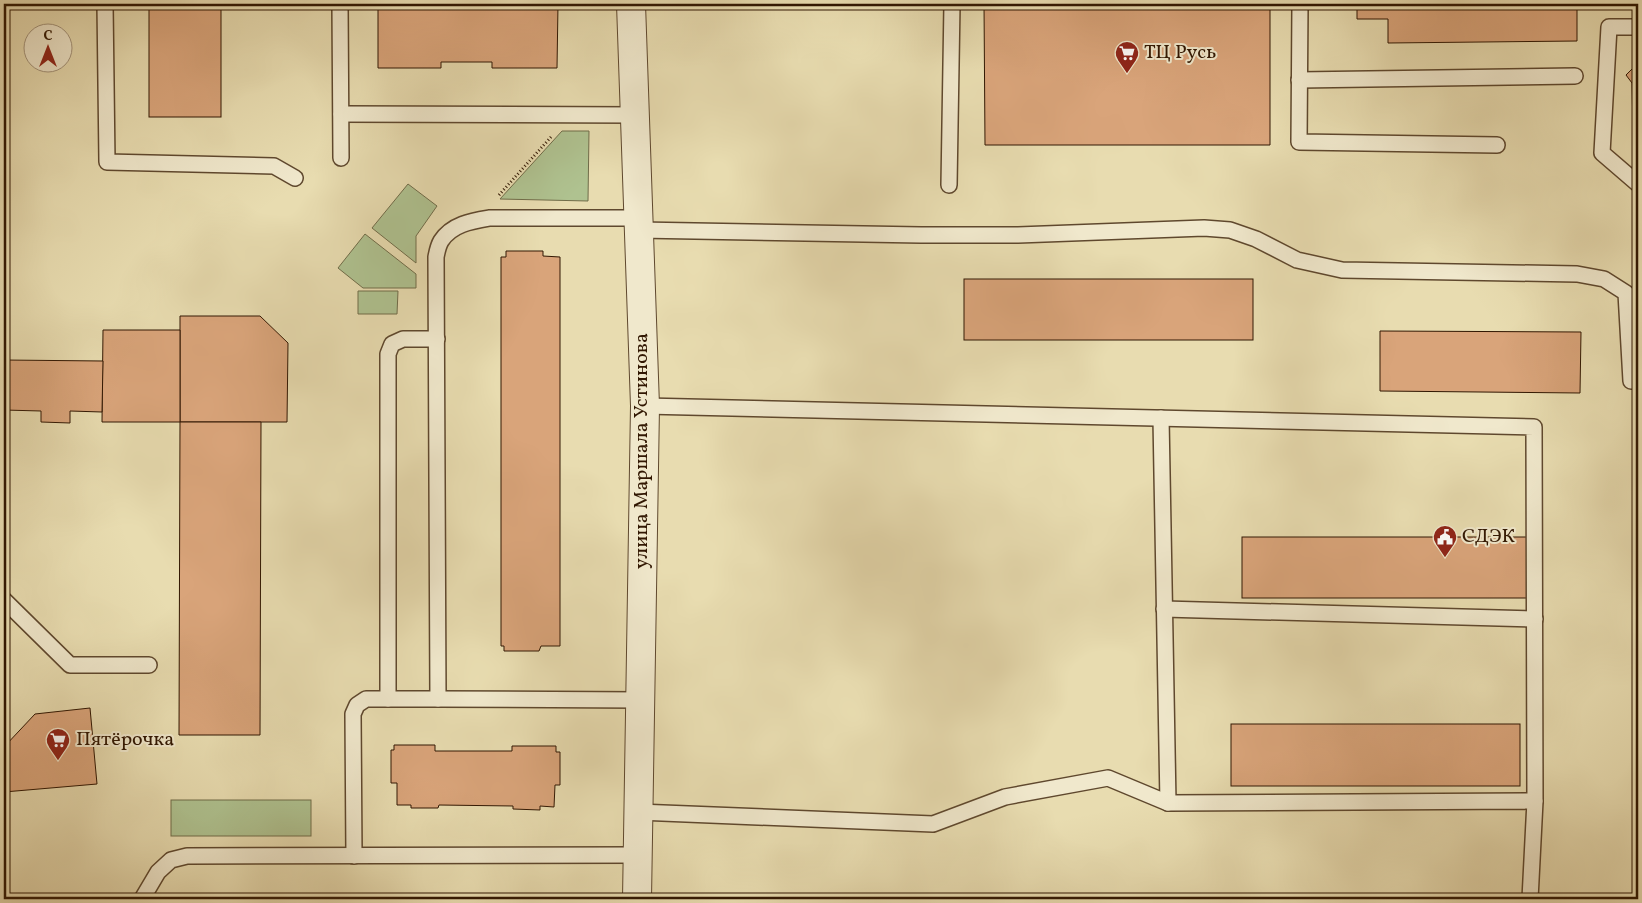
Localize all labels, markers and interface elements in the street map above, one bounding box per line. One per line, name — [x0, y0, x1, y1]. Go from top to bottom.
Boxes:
north arrow — [22, 22, 72, 72]
text: С — [43, 27, 53, 46]
place label: ТЦ Русь — [1144, 39, 1216, 67]
supermarket icon: ТЦ Русь — [1114, 40, 1140, 74]
street label: улица Маршала Устинова — [628, 333, 656, 569]
place label: СДЭК — [1462, 523, 1515, 551]
public building icon: СДЭК — [1432, 524, 1458, 558]
place label: Пятёрочка — [76, 726, 174, 754]
supermarket icon: Пятёрочка — [45, 727, 71, 761]

